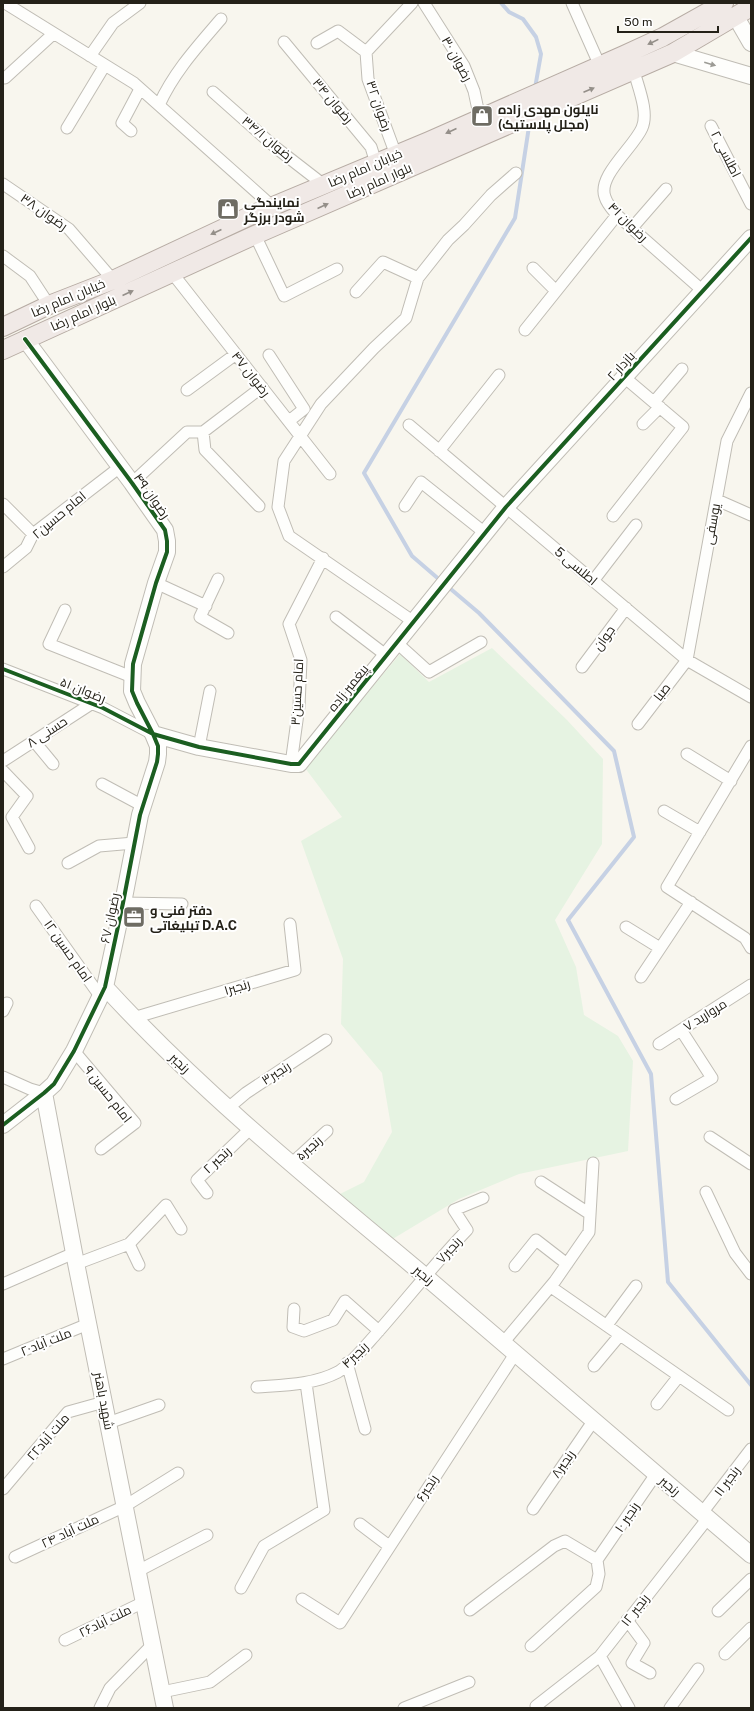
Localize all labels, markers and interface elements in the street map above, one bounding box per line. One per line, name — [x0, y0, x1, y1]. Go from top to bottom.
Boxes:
scale bar — [618, 8, 718, 34]
text: 50 m — [624, 15, 652, 29]
street label: رضوان ۳۰ — [439, 34, 475, 84]
one-way arrow — [647, 39, 658, 45]
one-way arrow — [704, 61, 716, 67]
street label: رضوان ۳۴ — [310, 75, 356, 127]
street label: رضوان ۳۲ — [363, 79, 395, 133]
one-way arrow — [583, 87, 595, 93]
place label: نایلون مهدی زاده (مجلل پلاستیک) — [498, 102, 599, 134]
shop icon: نایلون مهدی زاده (مجلل پلاستیک) — [469, 103, 495, 129]
street label: رضوان ۳۴/۱ — [239, 113, 297, 165]
one-way arrow — [445, 128, 457, 135]
street label: اطلسی ۲ — [708, 128, 744, 180]
street label: خیابان امام رضا — [326, 146, 405, 192]
street label: بلوار امام رضا — [344, 160, 415, 204]
street label: رضوان ۳۸ — [18, 190, 70, 234]
place label: نمایندگی شودر برزگر — [243, 195, 305, 226]
shop icon: نمایندگی شودر برزگر — [215, 196, 241, 222]
street label: رضوان ۴۱ — [605, 199, 651, 245]
one-way arrow — [317, 202, 329, 209]
one-way arrow — [210, 229, 221, 235]
street label: خیابان امام رضا — [29, 276, 108, 322]
one-way arrow — [122, 290, 134, 296]
street label: بلوار امام رضا — [48, 292, 119, 336]
street label: رضوان ۴۷ — [229, 348, 273, 400]
street label: بازدار ۲ — [604, 348, 638, 384]
street label: رضوان ۴۹ — [131, 470, 173, 522]
street label: امام حسین۲ — [29, 488, 90, 543]
street label: یوسفی — [701, 502, 723, 546]
street label: اطلسی 5 — [552, 544, 600, 588]
street label: جوان — [590, 623, 618, 653]
street label: امام حسین۳ — [288, 658, 308, 726]
street label: پیغمبر زاده — [325, 661, 373, 716]
street label: رضوان ۵۱ — [58, 674, 108, 706]
street label: صبا — [650, 680, 674, 704]
street label: حسنی ۸ — [24, 713, 70, 751]
street label: رضوان ۶۷ — [97, 891, 123, 945]
place label: دفتر فنی و تبلیغاتی D.A.C — [150, 903, 237, 933]
office icon: دفتر فنی و تبلیغاتی D.A.C — [121, 904, 147, 930]
street label: امام حسین ۱۲ — [39, 917, 95, 986]
street label: رنجبر۱ — [222, 976, 252, 998]
street label: مروارید ۷ — [681, 996, 729, 1034]
street label: رنجبر — [166, 1049, 193, 1076]
street label: رنجبر۳ — [259, 1058, 293, 1088]
street label: امام حسین ۹ — [80, 1063, 135, 1127]
street label: رنجبر۵ — [293, 1133, 325, 1163]
street label: رنجبر ۲ — [200, 1143, 234, 1177]
street label: رنجبر۷ — [433, 1234, 465, 1266]
street label: رنجبر — [410, 1261, 437, 1288]
street label: ملت آباد۲۰ — [18, 1325, 74, 1359]
street label: رنجبر۴ — [339, 1339, 371, 1371]
street label: شهید باهنر — [91, 1370, 117, 1431]
street label: ملت آباد۲۲ — [24, 1411, 72, 1463]
street label: رنجبر۸ — [548, 1447, 578, 1481]
street label: رنجبر ۱۱ — [711, 1463, 743, 1499]
street label: رنجبر۶ — [413, 1472, 441, 1504]
street label: رنجبر — [656, 1472, 683, 1499]
street label: رنجبر ۱۰ — [612, 1499, 642, 1535]
street label: ملت آباد ۲۴ — [39, 1511, 101, 1551]
street label: رنجبر ۱۲ — [618, 1591, 652, 1629]
street label: ملت آباد۲۶ — [76, 1602, 134, 1640]

